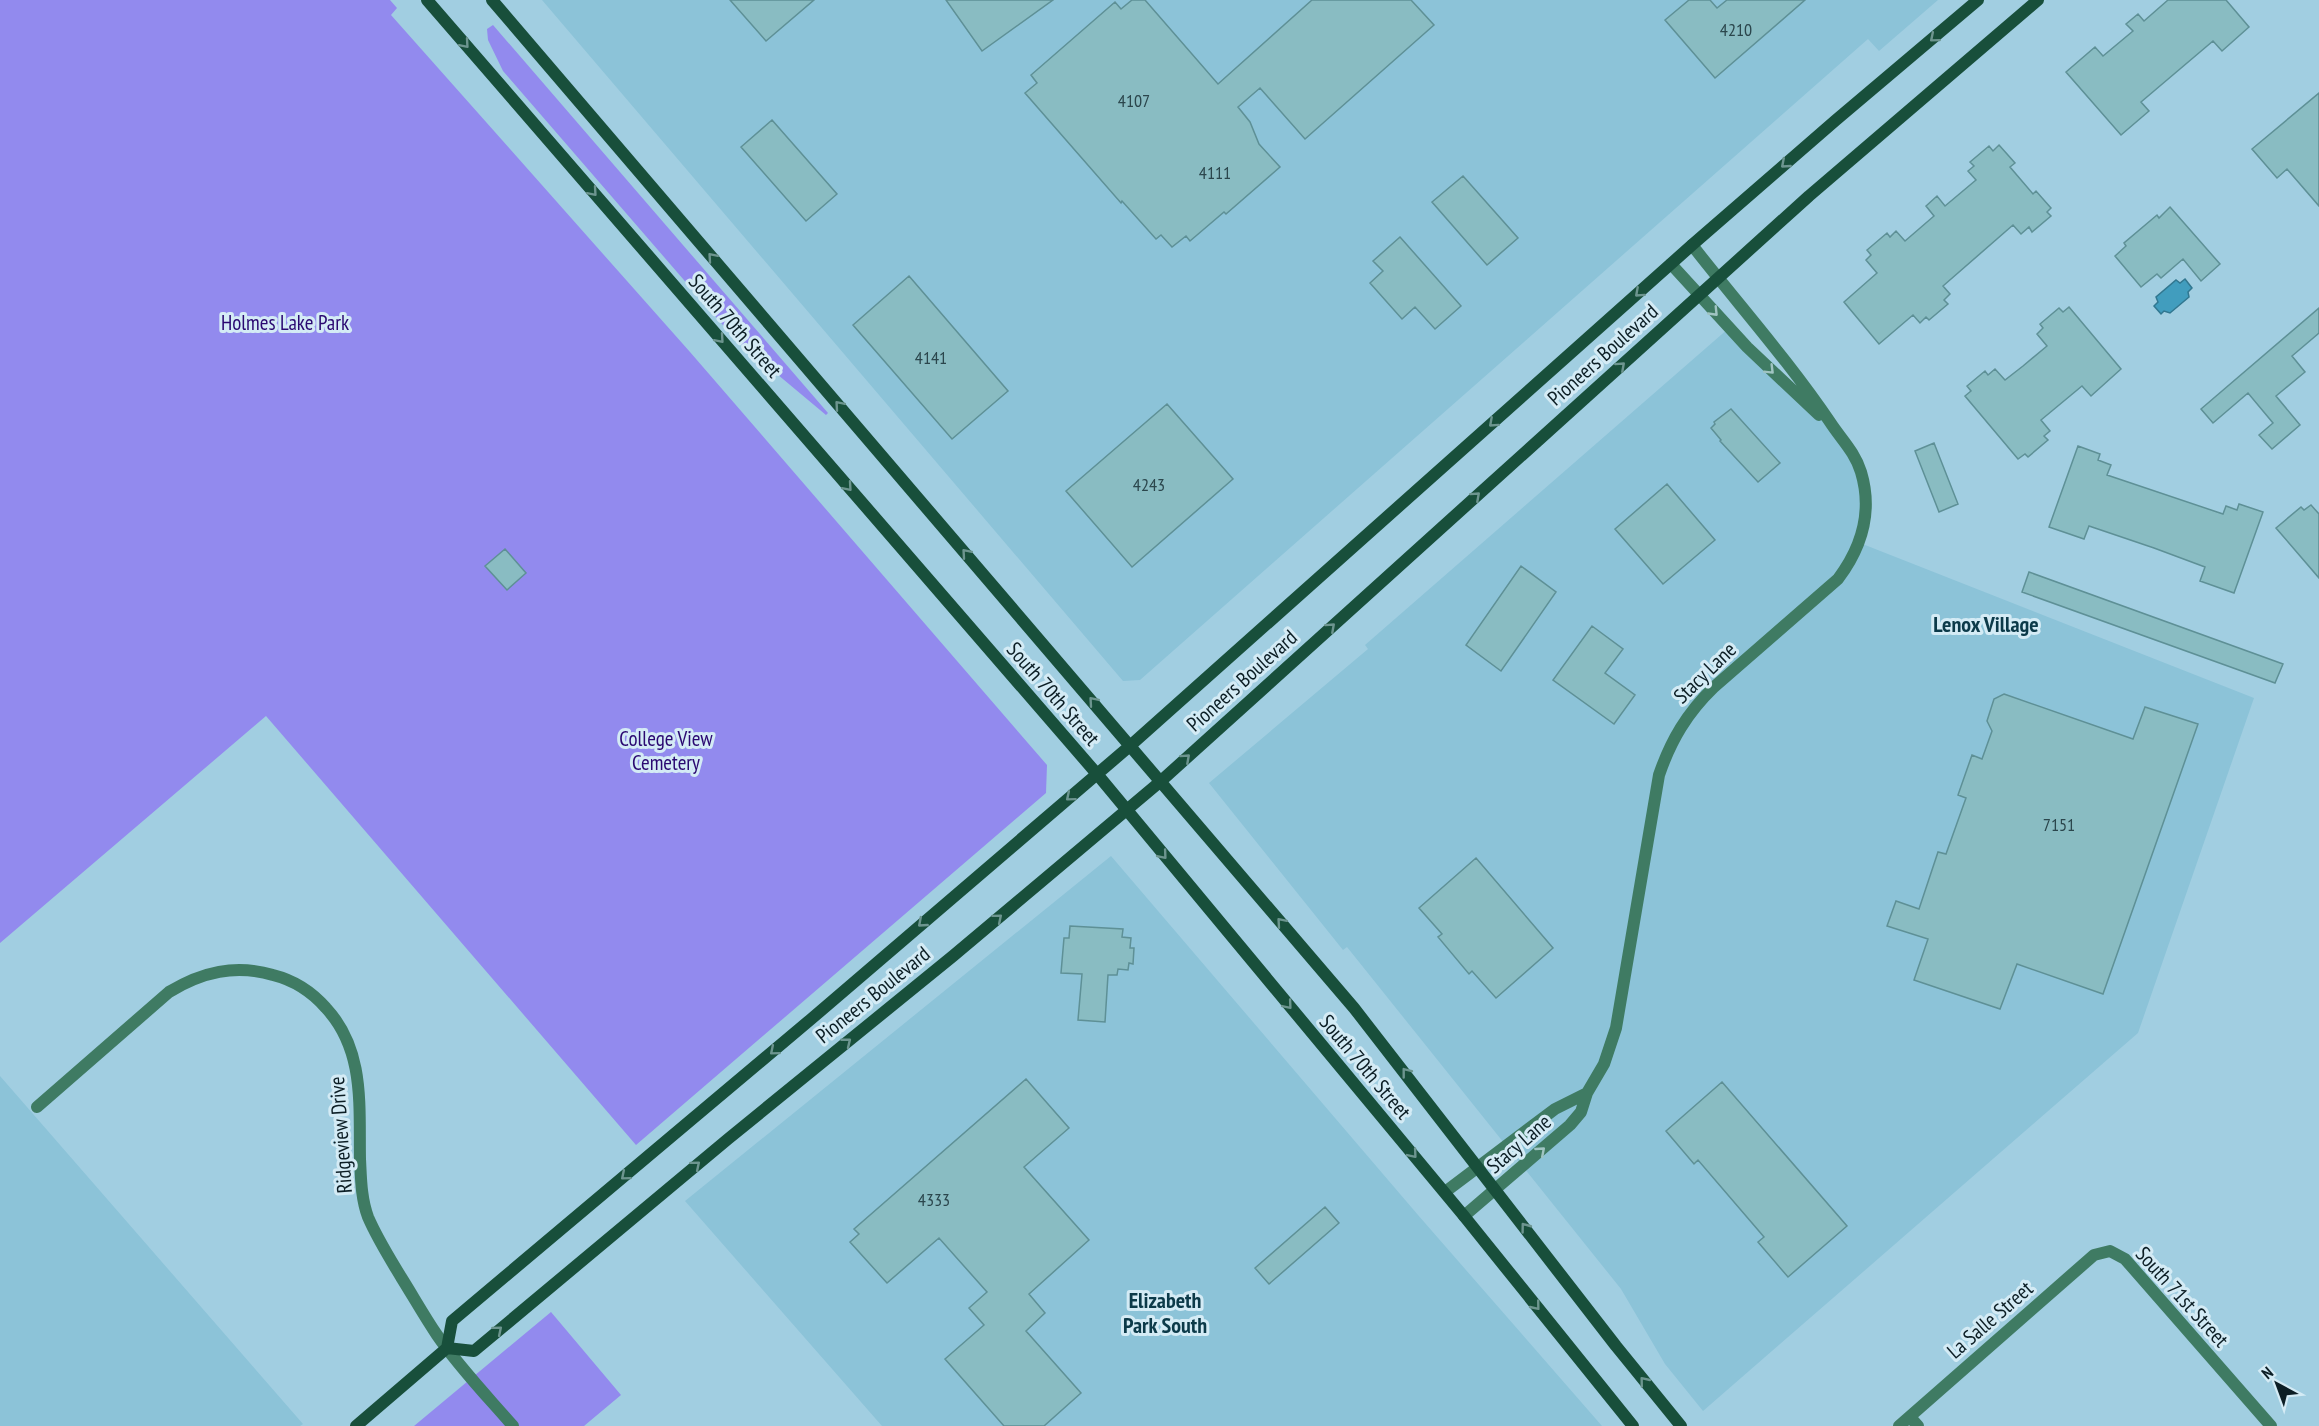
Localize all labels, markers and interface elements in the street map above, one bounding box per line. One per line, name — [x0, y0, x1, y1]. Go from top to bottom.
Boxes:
house number: 4210 — [1720, 18, 1752, 41]
one-way arrow — [1930, 30, 1941, 41]
one-way arrow — [458, 37, 469, 48]
house number: 4107 — [1118, 89, 1150, 112]
one-way arrow — [1781, 157, 1792, 168]
house number: 4111 — [1199, 161, 1231, 184]
one-way arrow — [586, 185, 597, 196]
one-way arrow — [708, 253, 719, 264]
street label: South 70th Street — [683, 268, 788, 383]
one-way arrow — [1635, 286, 1646, 297]
street label: Pioneers Boulevard — [1542, 298, 1664, 411]
one-way arrow — [1706, 305, 1717, 316]
park label: Holmes Lake Park — [221, 309, 349, 336]
one-way arrow — [713, 332, 724, 343]
house number: 4141 — [915, 346, 947, 369]
one-way arrow — [1614, 362, 1624, 373]
one-way arrow — [1763, 363, 1774, 373]
one-way arrow — [835, 401, 846, 412]
one-way arrow — [1490, 416, 1500, 427]
house number: 4243 — [1133, 473, 1165, 496]
one-way arrow — [841, 480, 852, 491]
one-way arrow — [1469, 492, 1480, 503]
one-way arrow — [962, 549, 973, 560]
district label: Lenox Village — [1933, 610, 2039, 638]
one-way arrow — [1324, 623, 1335, 634]
street label: Pioneers Boulevard — [1181, 624, 1303, 737]
street label: South 70th Street — [1001, 636, 1106, 751]
street label: Stacy Lane — [1668, 636, 1742, 709]
one-way arrow — [1089, 697, 1100, 708]
park label: College View Cemetery — [619, 725, 713, 776]
one-way arrow — [1179, 754, 1190, 765]
one-way arrow — [1066, 790, 1077, 801]
house number: 7151 — [2043, 813, 2075, 836]
one-way arrow — [1156, 848, 1167, 859]
one-way arrow — [991, 914, 1002, 925]
one-way arrow — [918, 916, 929, 927]
one-way arrow — [1278, 918, 1289, 929]
street label: Pioneers Boulevard — [810, 940, 935, 1049]
one-way arrow — [1281, 998, 1292, 1009]
street label: South 70th Street — [1314, 1009, 1417, 1125]
one-way arrow — [840, 1038, 851, 1049]
one-way arrow — [770, 1043, 781, 1054]
one-way arrow — [1402, 1068, 1413, 1079]
street label: Ridgeview Drive — [323, 1076, 358, 1194]
street label: Stacy Lane — [1481, 1108, 1557, 1179]
one-way arrow — [1406, 1147, 1417, 1158]
one-way arrow — [1534, 1147, 1545, 1158]
one-way arrow — [689, 1161, 700, 1172]
one-way arrow — [621, 1169, 632, 1180]
house number: 4333 — [918, 1188, 950, 1211]
one-way arrow — [1521, 1222, 1532, 1233]
street label: South 71st Street — [2130, 1241, 2235, 1353]
street label: La Salle Street — [1941, 1275, 2038, 1364]
district label: Elizabeth Park South — [1123, 1286, 1207, 1339]
one-way arrow — [1528, 1299, 1539, 1310]
one-way arrow — [491, 1327, 502, 1338]
north arrow — [2247, 1354, 2307, 1414]
text: N — [2257, 1362, 2277, 1383]
one-way arrow — [1641, 1377, 1652, 1388]

